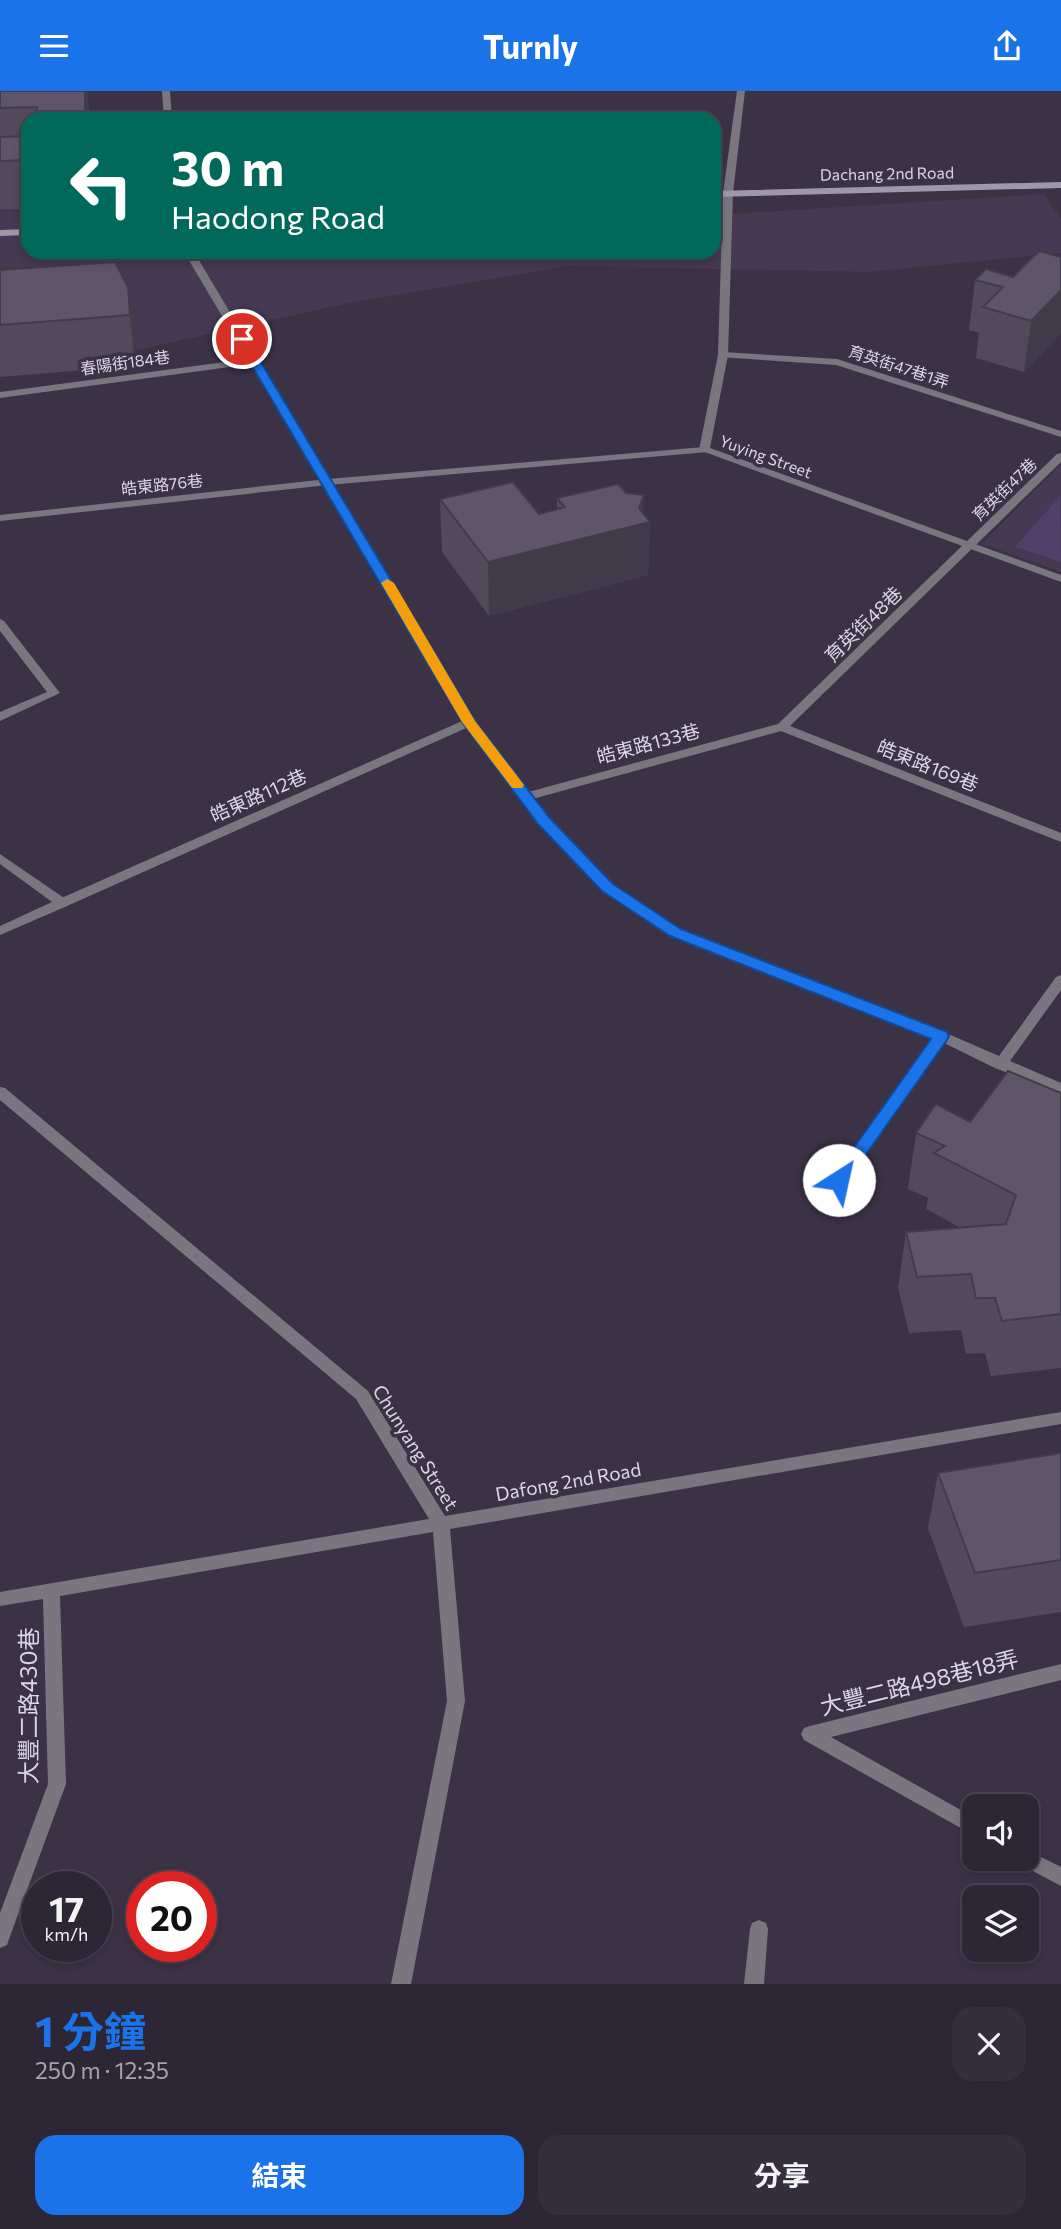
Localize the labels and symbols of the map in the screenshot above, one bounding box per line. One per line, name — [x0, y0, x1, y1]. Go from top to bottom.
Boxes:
street label: Dachang 2nd Road — [820, 162, 954, 184]
pin — [212, 309, 272, 369]
street label: 育英街47巷1弄 — [846, 341, 952, 391]
street label: 春陽街184巷 — [79, 346, 171, 378]
street label: Yuying Street — [717, 431, 815, 482]
street label: 育英街47巷 — [968, 454, 1040, 524]
street label: 皓東路76巷 — [120, 470, 204, 498]
street label: 育英街48巷 — [819, 581, 907, 667]
street label: 皓東路133巷 — [594, 718, 702, 768]
street label: 皓東路169巷 — [874, 734, 982, 796]
street label: 皓東路112巷 — [206, 764, 310, 826]
position arrow — [802, 1143, 876, 1217]
street label: Chunyang Street — [368, 1380, 464, 1514]
street label: Dafong 2nd Road — [493, 1457, 643, 1505]
street label: 大豐二路430巷 — [14, 1628, 42, 1784]
street label: 大豐二路498巷18弄 — [817, 1644, 1021, 1720]
speed limit sign: 20 — [126, 1871, 217, 1962]

